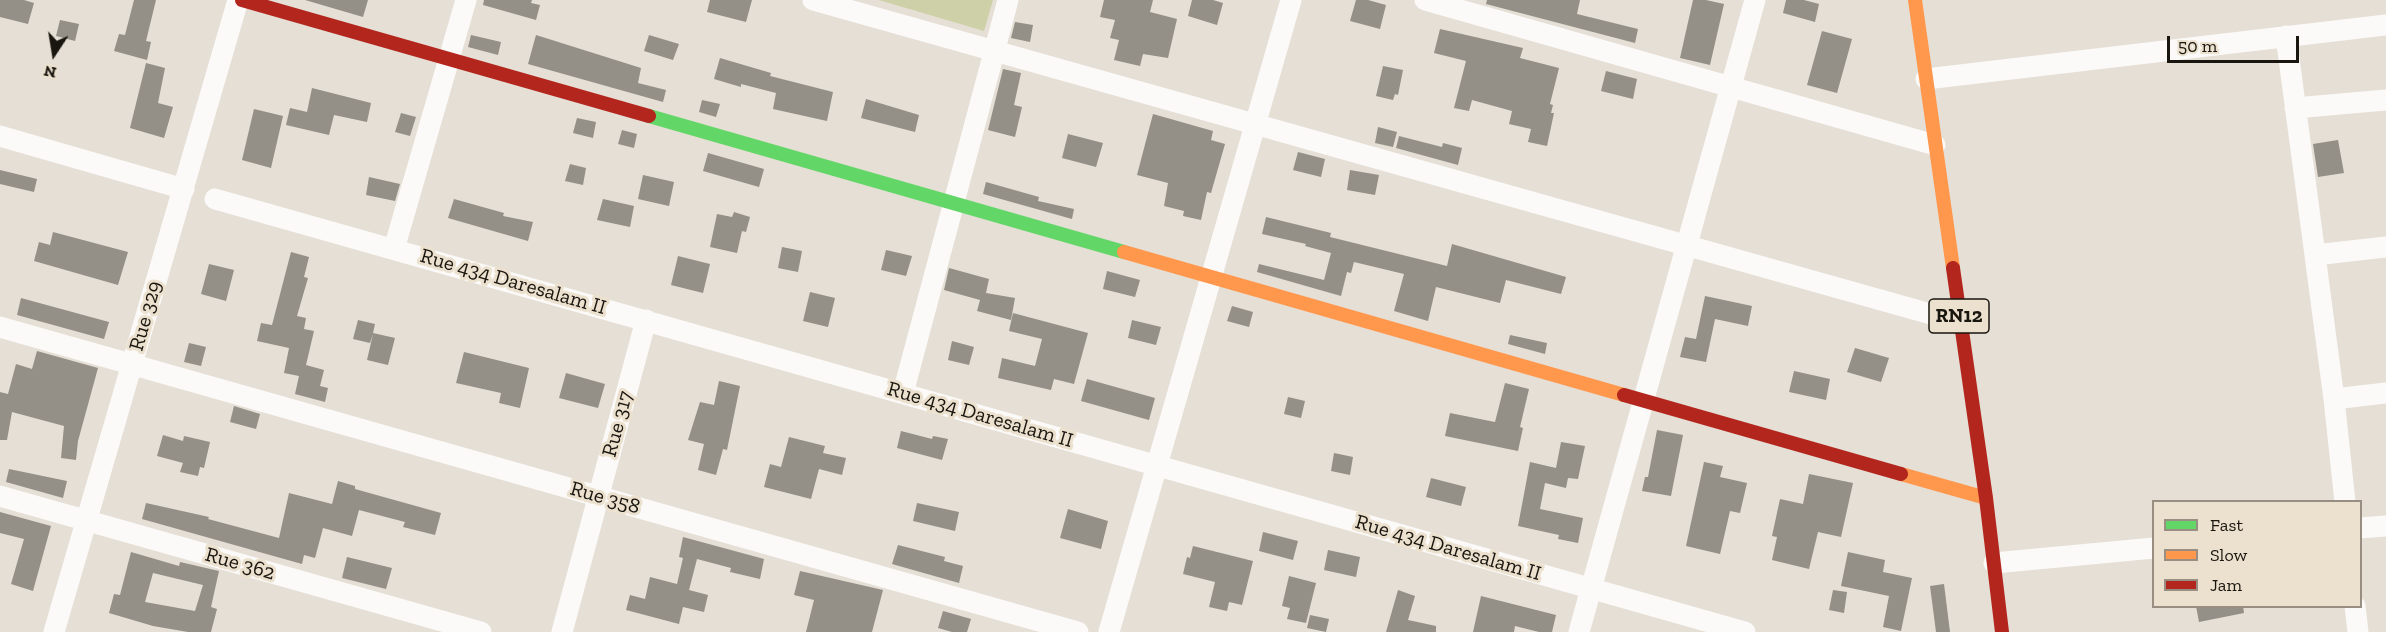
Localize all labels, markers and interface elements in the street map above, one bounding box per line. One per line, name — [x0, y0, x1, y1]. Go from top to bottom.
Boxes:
north arrow — [24, 24, 84, 84]
scale bar — [2170, 24, 2302, 62]
text: 50 m — [2178, 35, 2217, 57]
text: N — [42, 62, 58, 83]
street label: Rue 434 Daresalam II — [417, 243, 609, 321]
street label: Rue 329 — [124, 278, 168, 354]
road number: RN12 — [1929, 299, 1989, 333]
street label: Rue 434 Daresalam II — [884, 376, 1076, 454]
street label: Rue 317 — [597, 388, 639, 460]
street label: Rue 358 — [567, 476, 643, 520]
legend — [2152, 500, 2362, 608]
street label: Rue 434 Daresalam II — [1352, 509, 1544, 587]
text: Fast — [2210, 514, 2243, 536]
street label: Rue 362 — [202, 542, 278, 586]
text: Slow — [2210, 544, 2247, 566]
text: Jam — [2210, 574, 2242, 596]

